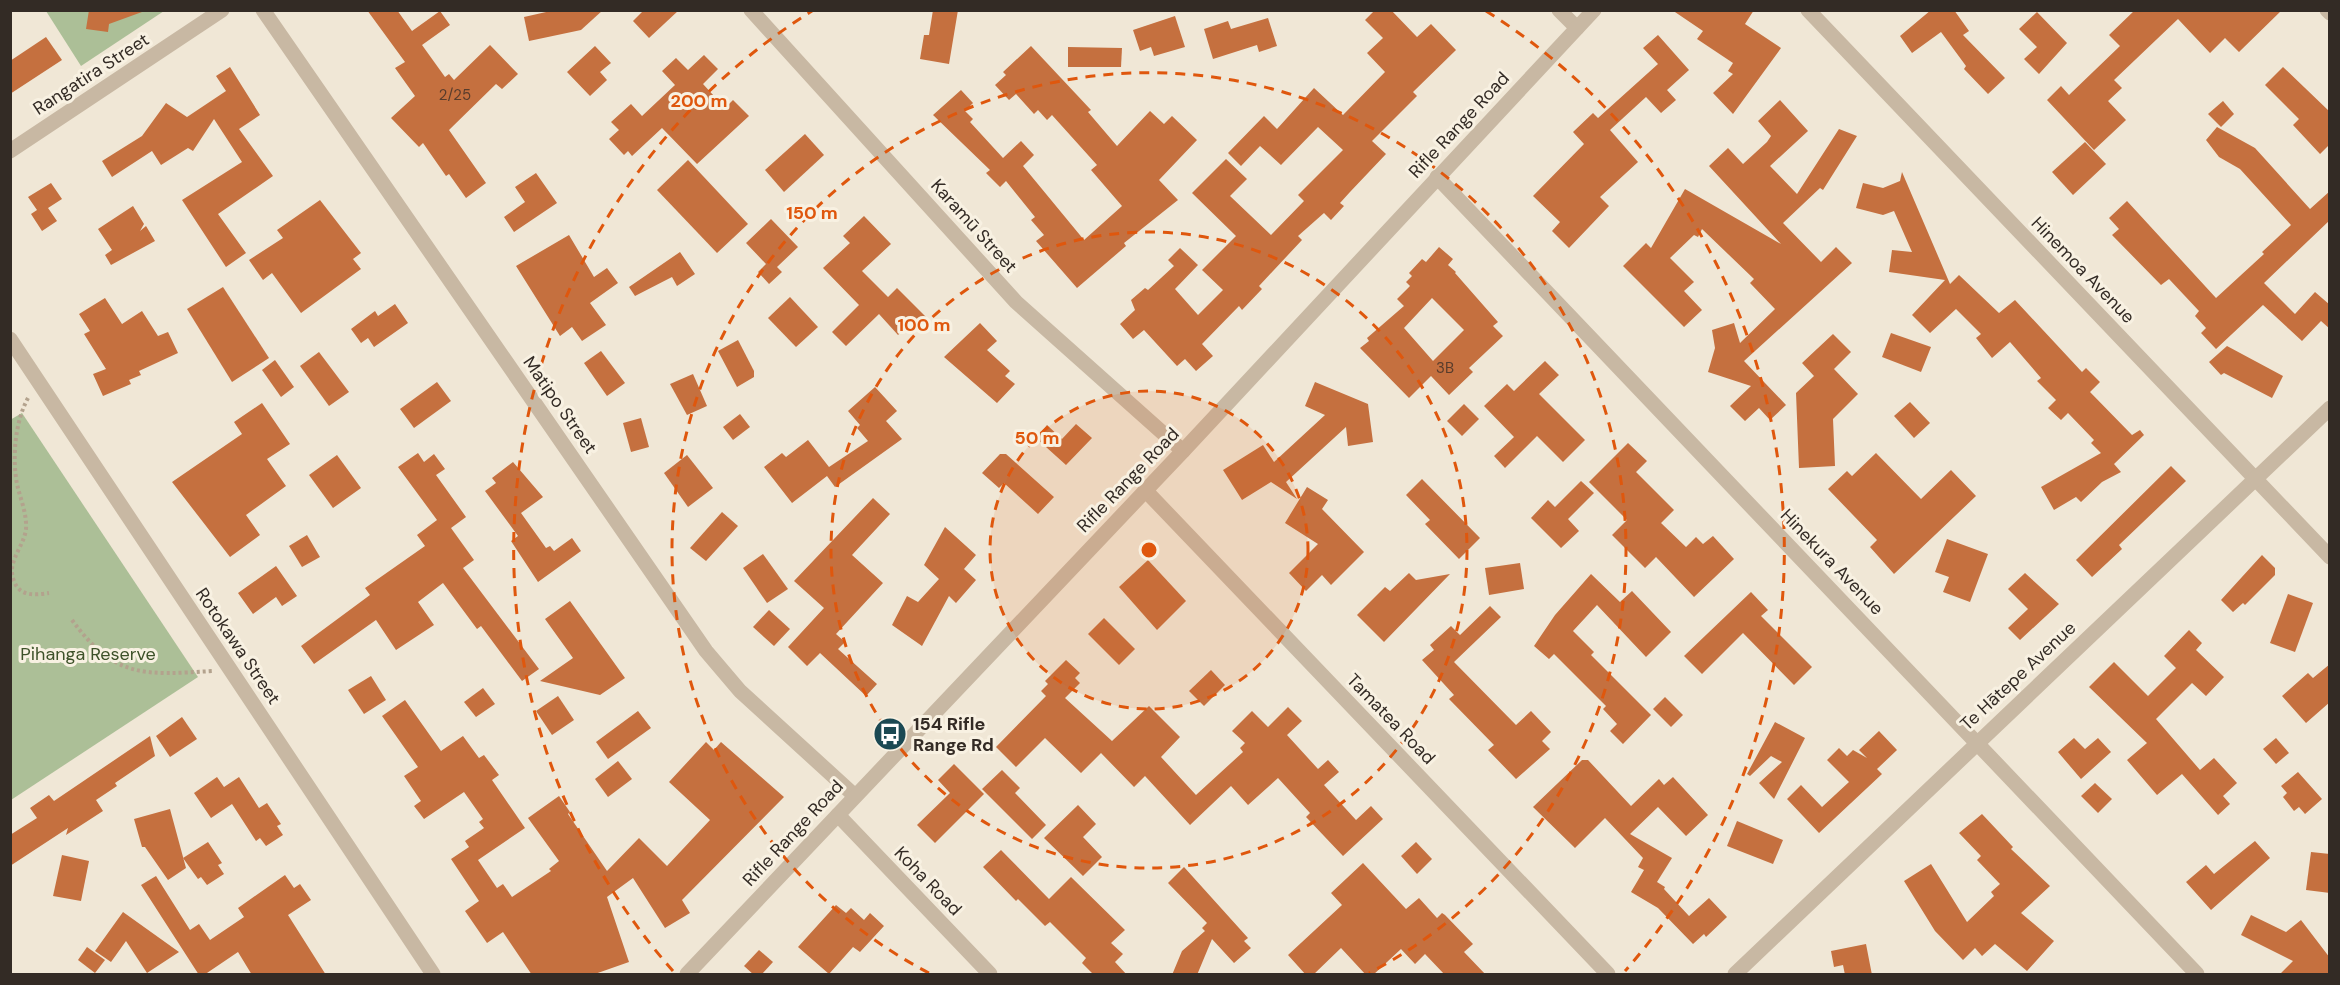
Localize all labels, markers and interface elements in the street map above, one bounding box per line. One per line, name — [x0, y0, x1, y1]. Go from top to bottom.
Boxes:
street label: Rangatira Street — [28, 28, 154, 120]
street label: Rifle Range Road — [1403, 67, 1515, 183]
house number: 2/25 — [439, 85, 471, 105]
text: 200 m — [671, 89, 727, 113]
street label: Karamū Street — [925, 174, 1023, 278]
text: 150 m — [786, 201, 838, 225]
street label: Hinemoa Avenue — [2026, 211, 2140, 329]
text: 100 m — [897, 313, 951, 337]
street label: Matipo Street — [518, 352, 602, 458]
house number: 3B — [1436, 358, 1454, 378]
street label: Rifle Range Road — [1072, 422, 1184, 538]
text: 50 m — [1014, 426, 1060, 450]
street label: Hinekura Avenue — [1775, 504, 1889, 620]
centre of rings — [1139, 540, 1159, 560]
street label: Rotokawa Street — [190, 583, 286, 709]
street label: Te Hātepe Avenue — [1955, 616, 2081, 736]
park label: Pihanga Reserve — [20, 642, 156, 666]
street label: Tamatea Road — [1342, 668, 1440, 770]
place label: 154 Rifle Range Rd — [913, 712, 994, 757]
bus stop icon: 154 Rifle Range Rd — [872, 716, 908, 752]
street label: Rifle Range Road — [737, 775, 849, 891]
street label: Koha Road — [889, 841, 967, 921]

